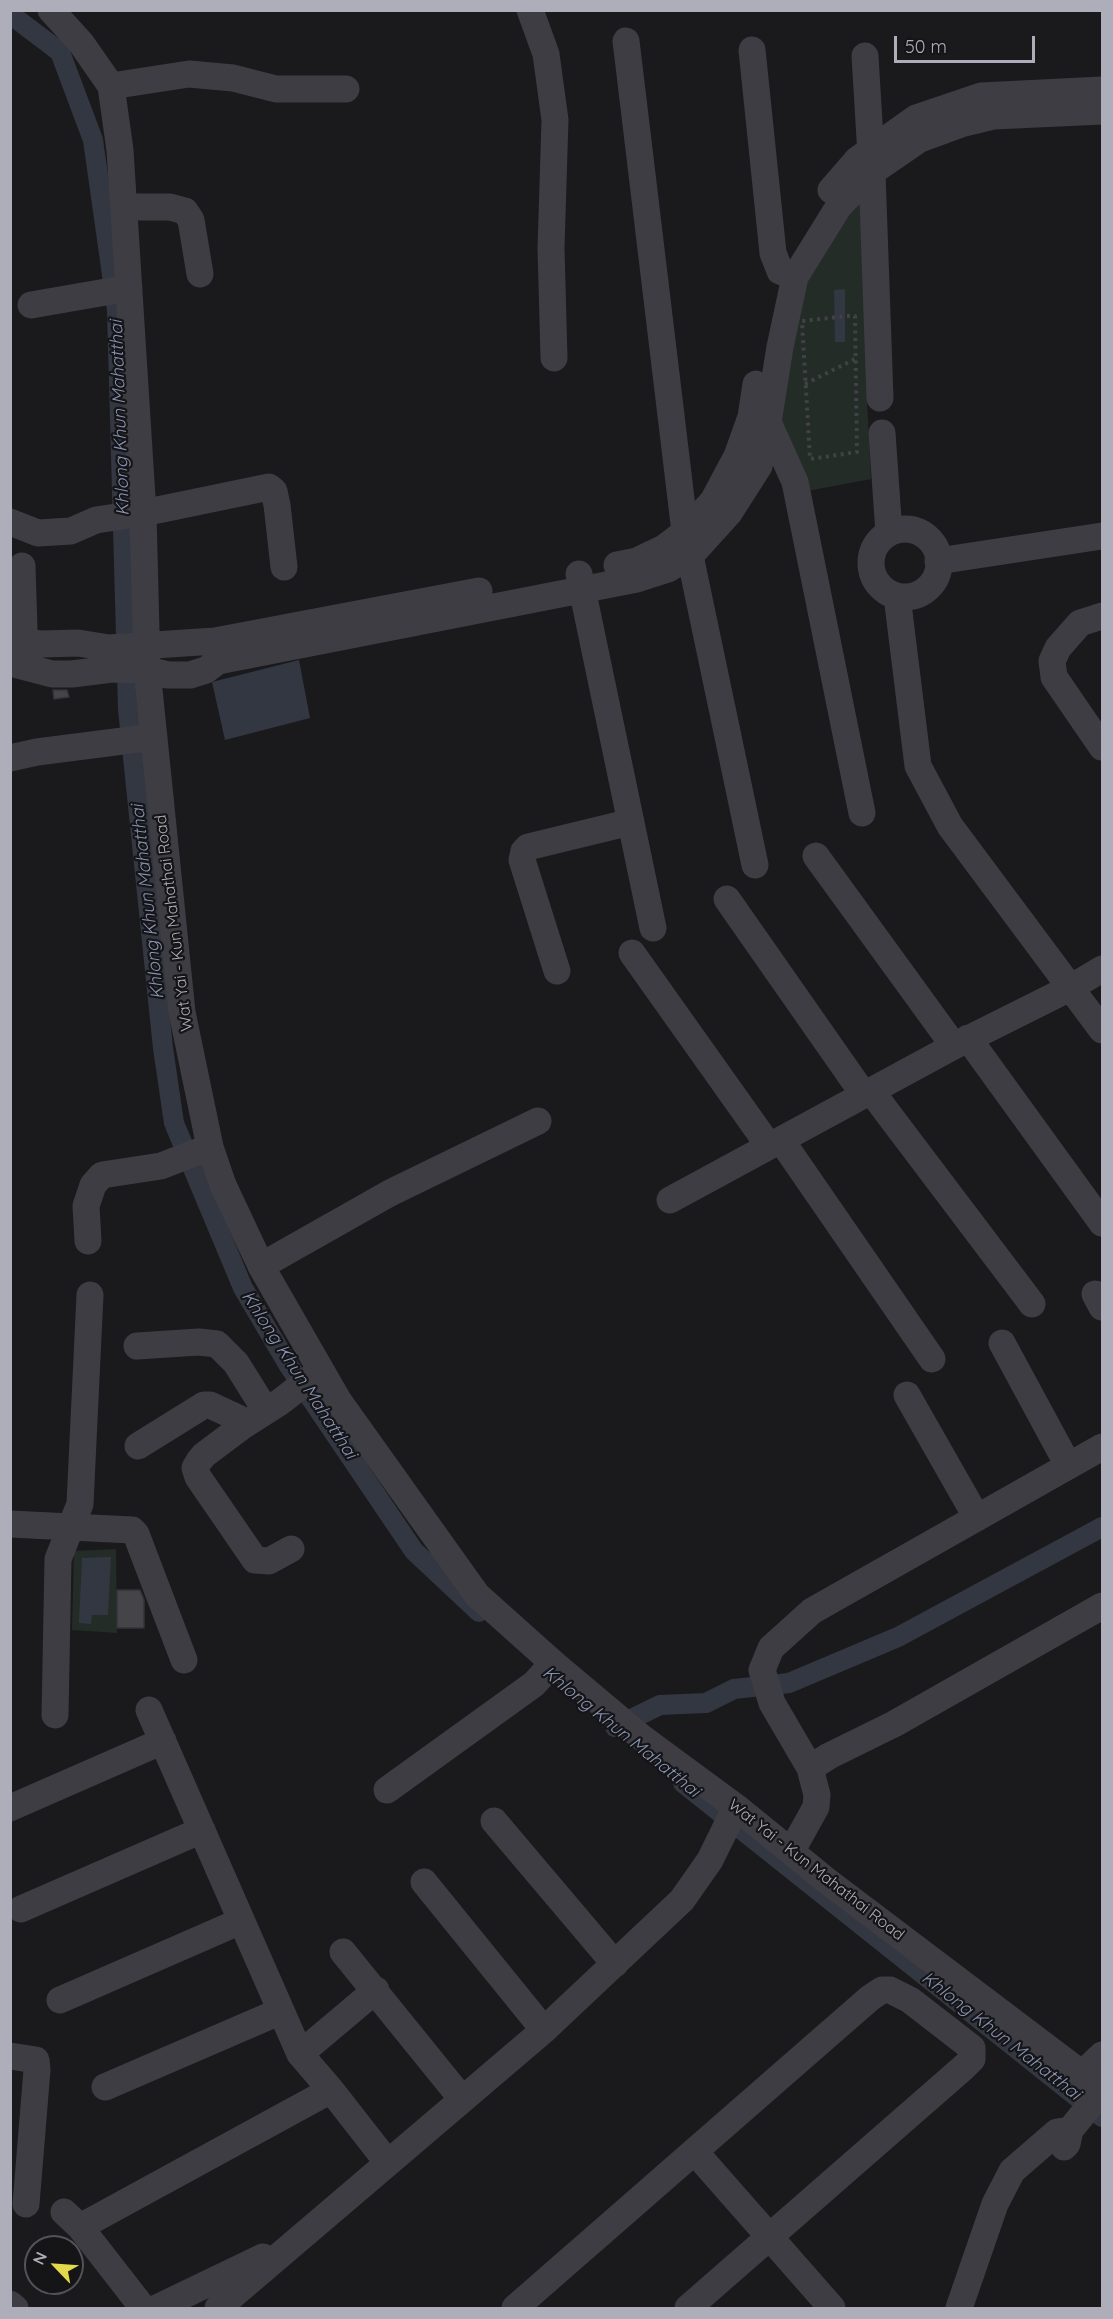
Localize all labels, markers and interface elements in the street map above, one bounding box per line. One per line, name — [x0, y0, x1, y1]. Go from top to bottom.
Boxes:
scale bar — [897, 24, 1038, 62]
text: 50 m — [905, 35, 947, 58]
water label: Khlong Khun Mahatthai — [106, 320, 134, 516]
water label: Khlong Khun Mahatthai — [127, 804, 169, 1000]
street label: Wat Yai - Kun Mahathai Road — [151, 814, 197, 1032]
water label: Khlong Khun Mahatthai — [237, 1287, 361, 1463]
water label: Khlong Khun Mahatthai — [538, 1662, 704, 1802]
street label: Wat Yai - Kun Mahathai Road — [724, 1795, 908, 1945]
water label: Khlong Khun Mahatthai — [917, 1967, 1085, 2105]
north arrow — [24, 2235, 84, 2295]
text: N — [28, 2249, 51, 2268]

